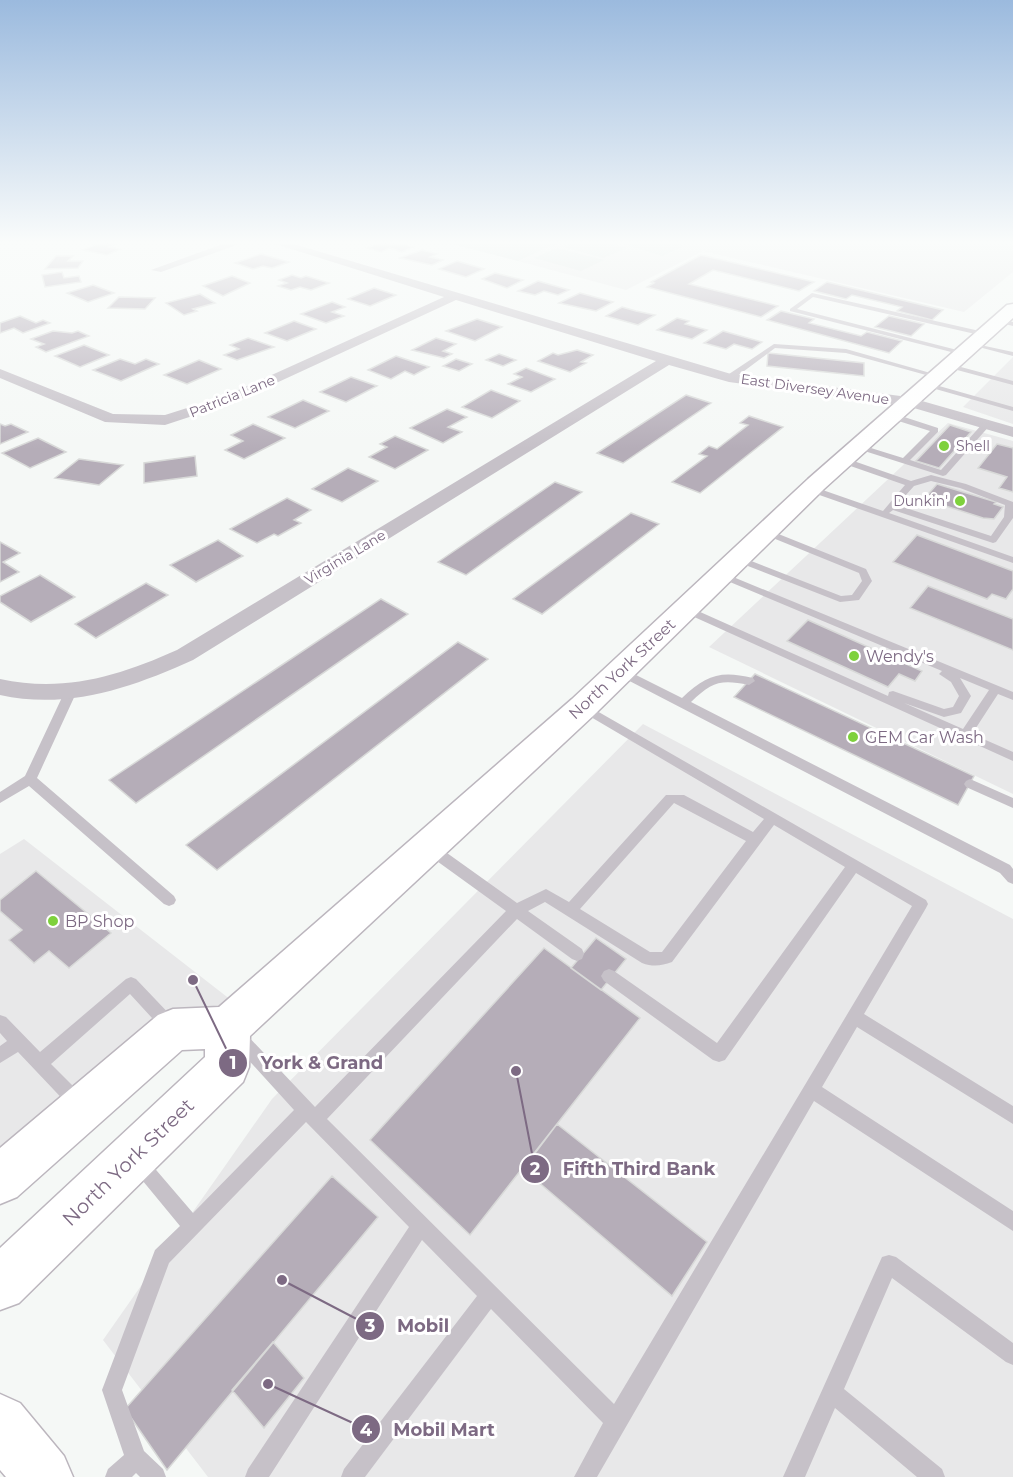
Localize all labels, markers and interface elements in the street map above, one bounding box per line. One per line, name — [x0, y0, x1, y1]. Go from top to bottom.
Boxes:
street label: East Diversey Avenue — [740, 370, 890, 408]
street label: Patricia Lane — [186, 371, 278, 421]
place label: Shell — [956, 437, 990, 455]
marker: Shell — [937, 439, 951, 453]
place label: Dunkin' — [893, 492, 948, 510]
marker: Dunkin' — [953, 494, 967, 508]
street label: Virginia Lane — [301, 526, 389, 588]
street label: North York Street — [565, 614, 680, 723]
place label: Wendy's — [866, 647, 934, 666]
marker: Wendy's — [847, 649, 861, 663]
place label: GEM Car Wash — [865, 728, 984, 747]
marker: GEM Car Wash — [846, 730, 860, 744]
place label: BP Shop — [65, 912, 134, 931]
marker: BP Shop — [46, 914, 60, 928]
callout: York & Grand — [218, 1045, 395, 1081]
text: 1 — [229, 1052, 237, 1074]
text: York & Grand — [260, 1052, 383, 1074]
street label: North York Street — [57, 1093, 199, 1231]
callout: Fifth Third Bank — [520, 1151, 727, 1187]
text: 2 — [530, 1158, 541, 1180]
text: Fifth Third Bank — [563, 1158, 715, 1180]
callout: Mobil — [355, 1308, 461, 1344]
text: 3 — [364, 1315, 376, 1337]
text: Mobil — [397, 1315, 449, 1337]
callout: Mobil Mart — [351, 1411, 507, 1447]
text: 4 — [360, 1419, 373, 1441]
text: Mobil Mart — [393, 1419, 495, 1441]

